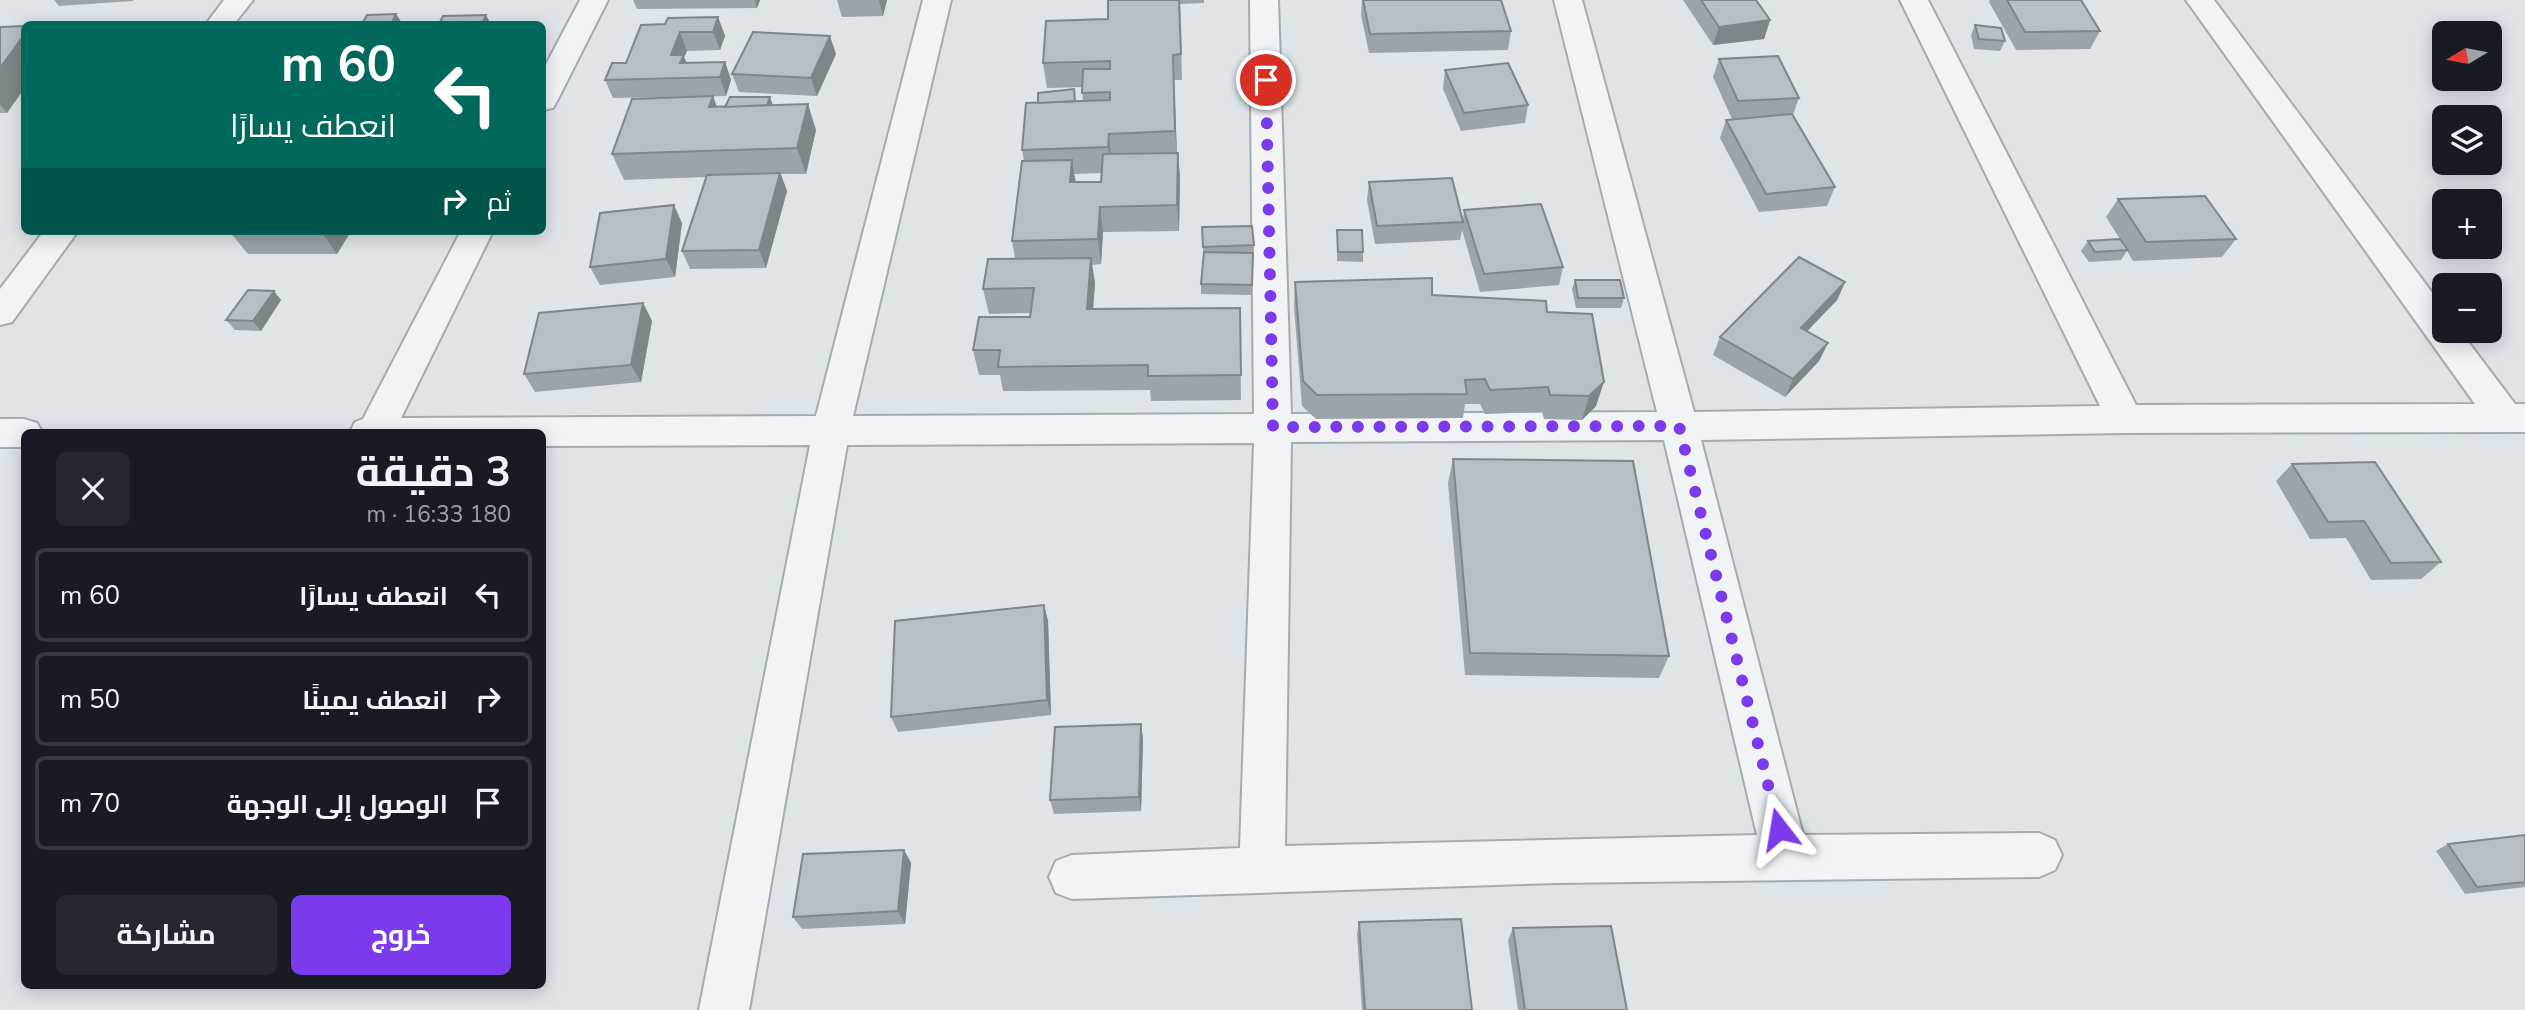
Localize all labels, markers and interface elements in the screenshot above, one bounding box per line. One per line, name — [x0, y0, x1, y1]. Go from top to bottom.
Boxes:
north arrow — [2432, 21, 2502, 91]
map controls — [2432, 21, 2502, 343]
text: 60 m — [281, 31, 396, 98]
icon: left — [420, 49, 511, 140]
pin — [1236, 50, 1296, 110]
icon: arrive — [1247, 61, 1285, 99]
text: انعطف يسارًا — [230, 105, 396, 148]
button: layers — [2432, 105, 2502, 175]
icon: right — [435, 182, 473, 220]
text: ثم — [487, 185, 511, 220]
button: + — [2432, 189, 2502, 259]
button: − — [2432, 273, 2502, 343]
text: 3 دقيقة — [356, 444, 511, 501]
button: close — [56, 452, 130, 526]
text: 180 m · 16:33 — [366, 499, 511, 530]
icon: left — [469, 576, 507, 614]
text: 60 m — [60, 578, 120, 613]
text: انعطف يسارًا — [299, 579, 448, 614]
icon: right — [469, 680, 507, 718]
text: 50 m — [60, 682, 120, 717]
text: انعطف يمينًا — [302, 683, 448, 718]
icon: arrive — [469, 784, 507, 822]
text: 70 m — [60, 786, 120, 821]
text: الوصول إلى الوجهة — [227, 787, 448, 822]
position arrow — [1742, 792, 1816, 866]
button: مشاركة — [56, 895, 277, 975]
button: خروج — [291, 895, 511, 975]

